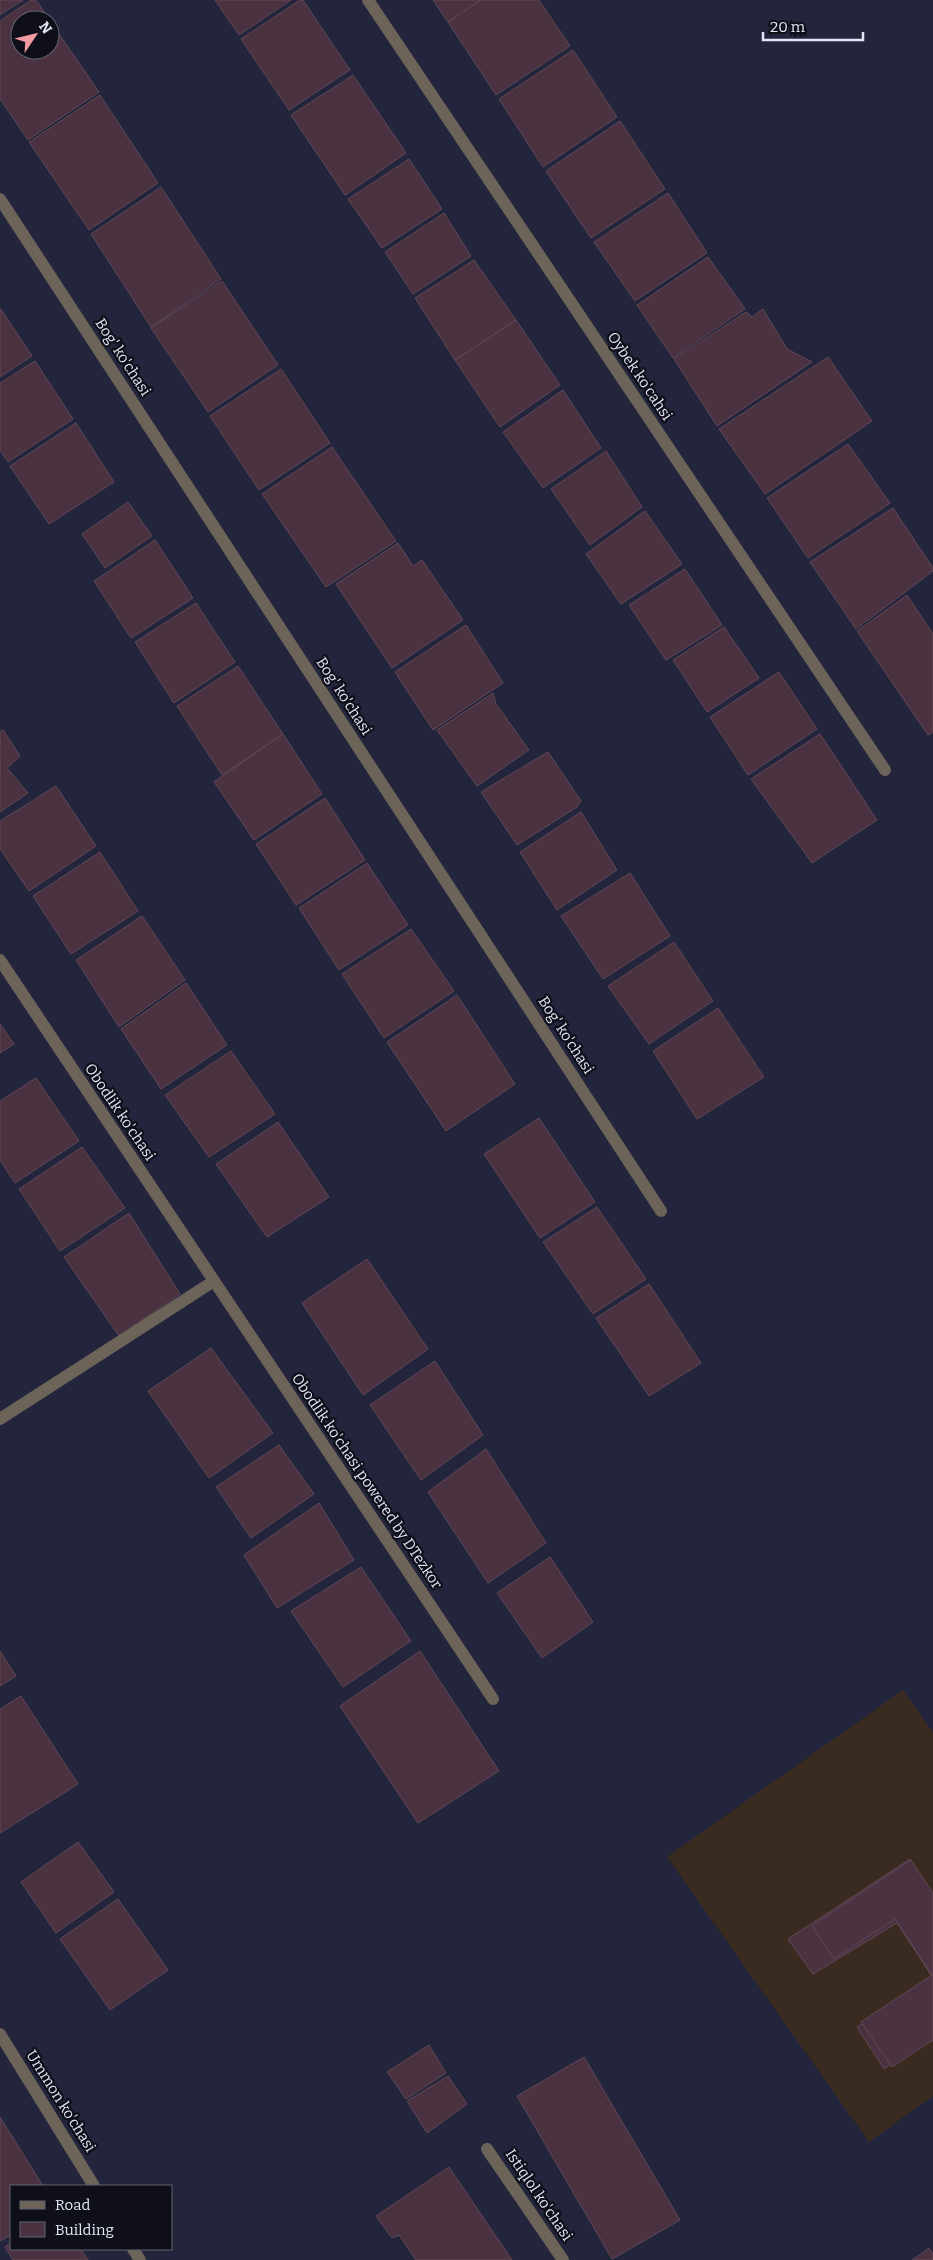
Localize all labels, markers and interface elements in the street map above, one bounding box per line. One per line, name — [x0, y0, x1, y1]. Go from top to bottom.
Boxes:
north arrow — [10, 10, 60, 60]
scale bar — [763, 10, 863, 42]
text: 20 m — [770, 18, 806, 36]
text: N — [35, 19, 55, 37]
street label: Bog' ko'chasi — [91, 315, 155, 399]
street label: Oybek ko'cahsi — [604, 328, 676, 424]
street label: Bog' ko'chasi — [312, 654, 376, 738]
street label: Bog' ko'chasi — [534, 993, 598, 1077]
street label: Obodlik ko'chasi — [81, 1060, 159, 1164]
street label: Obodlik ko'chasi powered by DTezkor — [288, 1370, 446, 1592]
street label: Ummon ko'chasi — [22, 2047, 100, 2156]
street label: Istiqlol ko'chasi — [502, 2146, 577, 2245]
legend — [10, 2185, 172, 2250]
text: Road — [55, 2196, 90, 2214]
text: Building — [55, 2221, 114, 2239]

